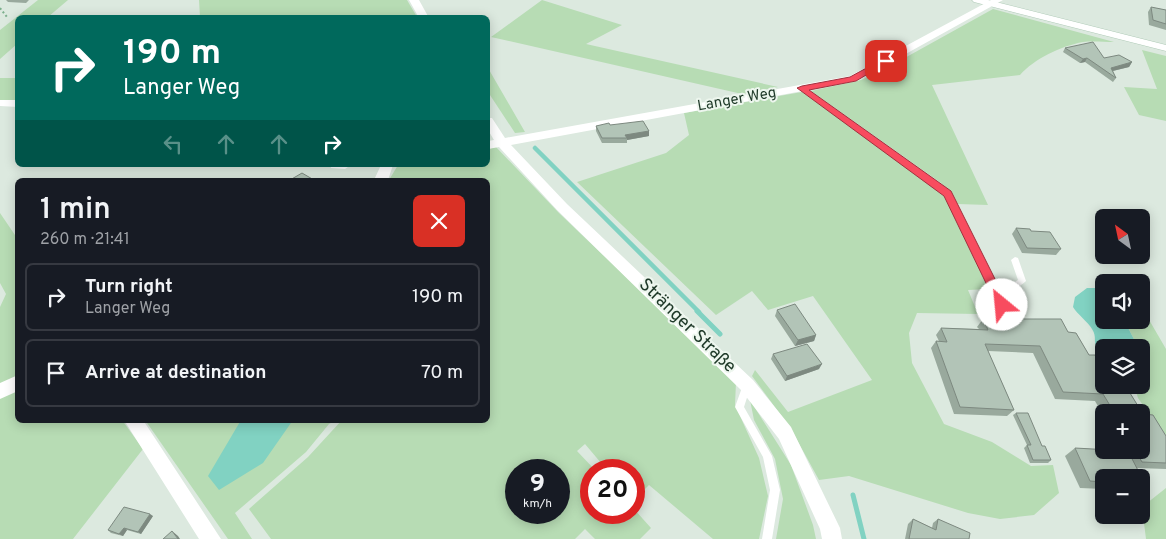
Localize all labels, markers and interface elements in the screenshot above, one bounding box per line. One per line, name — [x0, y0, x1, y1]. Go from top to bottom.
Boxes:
text: 190 m — [123, 32, 221, 76]
icon: right — [40, 35, 105, 100]
pin — [865, 40, 907, 82]
icon: arrive — [872, 47, 900, 75]
text: Langer Weg — [123, 75, 240, 102]
street label: Langer Weg — [696, 84, 778, 116]
icon: left — [159, 130, 187, 158]
icon: ahead — [212, 130, 240, 158]
icon: ahead — [265, 130, 293, 158]
icon: right — [318, 130, 346, 158]
text: 1 min — [40, 192, 111, 229]
button: close — [413, 195, 465, 247]
north arrow — [1095, 209, 1150, 264]
map controls — [1095, 209, 1150, 524]
text: 260 m · 21:41 — [40, 230, 130, 250]
street label: Stränger Straße — [633, 274, 741, 378]
button: sound — [1095, 274, 1150, 329]
text: Turn right — [85, 275, 173, 299]
position arrow — [975, 278, 1027, 330]
icon: right — [42, 283, 70, 311]
text: 190 m — [412, 285, 463, 309]
text: Langer Weg — [85, 299, 170, 319]
button: layers — [1095, 339, 1150, 394]
icon: arrive — [42, 359, 70, 387]
text: Arrive at destination — [85, 361, 266, 385]
text: 70 m — [421, 361, 463, 385]
button: + — [1095, 404, 1150, 459]
speed limit sign: 20 — [580, 459, 645, 524]
text: 9 — [530, 469, 545, 501]
button: − — [1095, 469, 1150, 524]
text: km/h — [523, 496, 552, 512]

